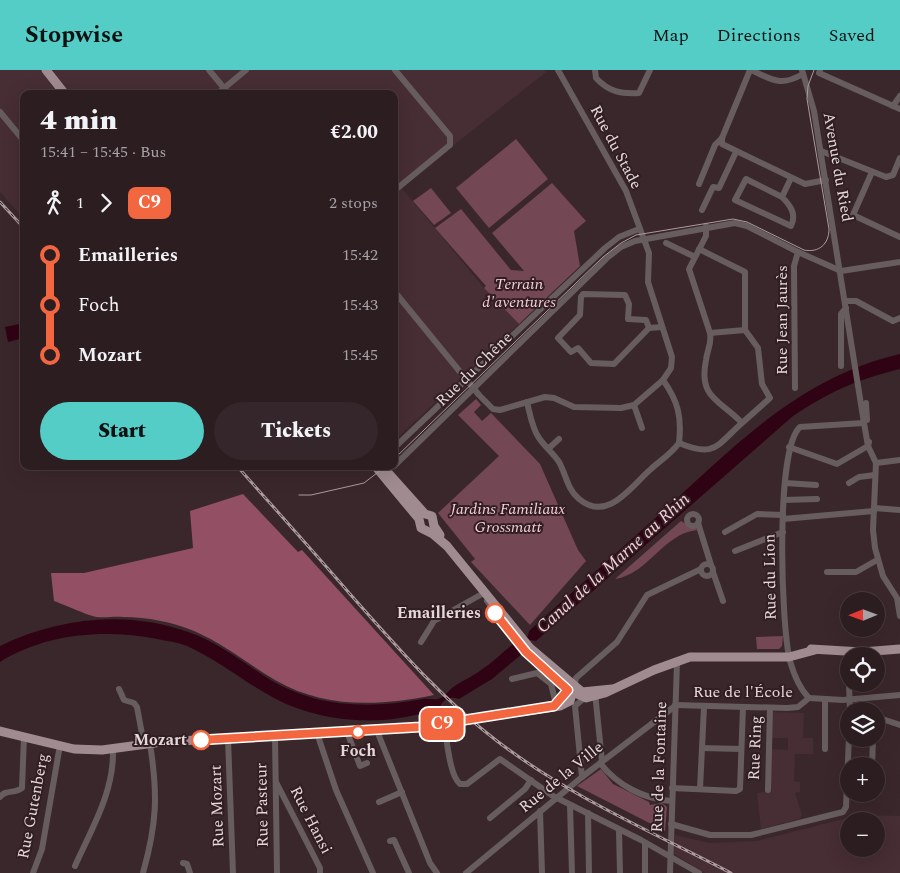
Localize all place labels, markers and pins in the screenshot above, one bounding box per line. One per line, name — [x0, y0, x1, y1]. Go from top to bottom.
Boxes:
place label: Emailleries — [397, 601, 481, 625]
marker: Emailleries — [485, 603, 505, 623]
marker: Foch — [351, 725, 365, 739]
place label: Mozart — [133, 728, 187, 752]
marker: Mozart — [191, 730, 211, 750]
place label: Foch — [340, 739, 376, 763]

